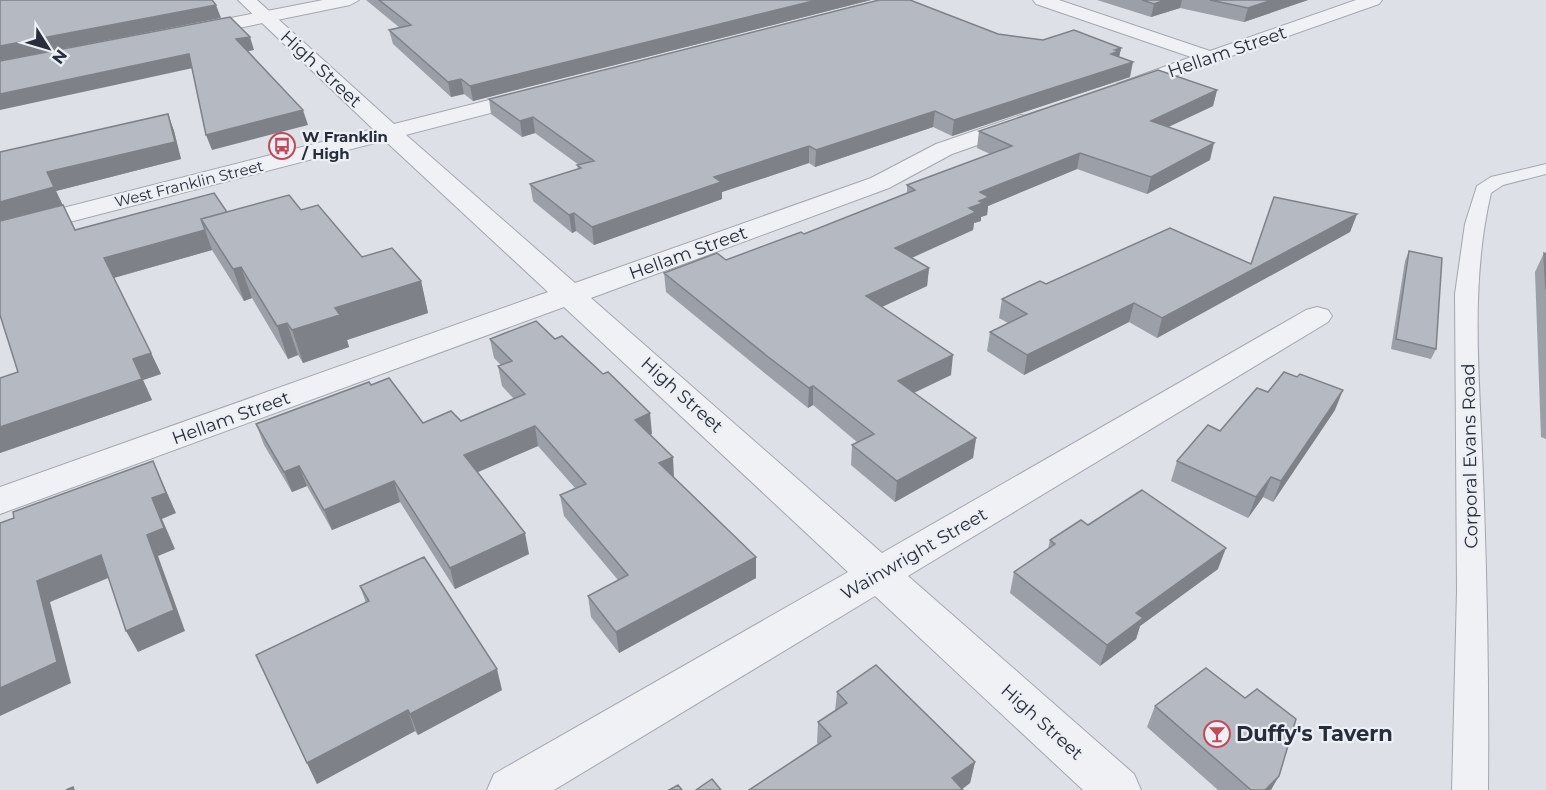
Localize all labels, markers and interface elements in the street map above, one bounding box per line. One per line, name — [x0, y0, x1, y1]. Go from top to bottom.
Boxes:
north arrow — [18, 18, 78, 78]
street label: Hellam Street — [1165, 21, 1289, 83]
street label: High Street — [276, 26, 366, 112]
text: N — [48, 46, 71, 68]
place label: W Franklin / High — [301, 127, 388, 163]
bus stop icon: W Franklin / High — [267, 131, 297, 161]
street label: West Franklin Street — [113, 156, 265, 211]
street label: Hellam Street — [626, 221, 750, 285]
street label: High Street — [636, 352, 728, 438]
street label: Corporal Evans Road — [1457, 363, 1483, 549]
street label: Hellam Street — [169, 386, 293, 450]
street label: Wainwright Street — [837, 503, 991, 605]
street label: High Street — [996, 679, 1088, 765]
bar icon: Duffy's Tavern — [1202, 719, 1232, 749]
place label: Duffy's Tavern — [1236, 721, 1393, 746]

